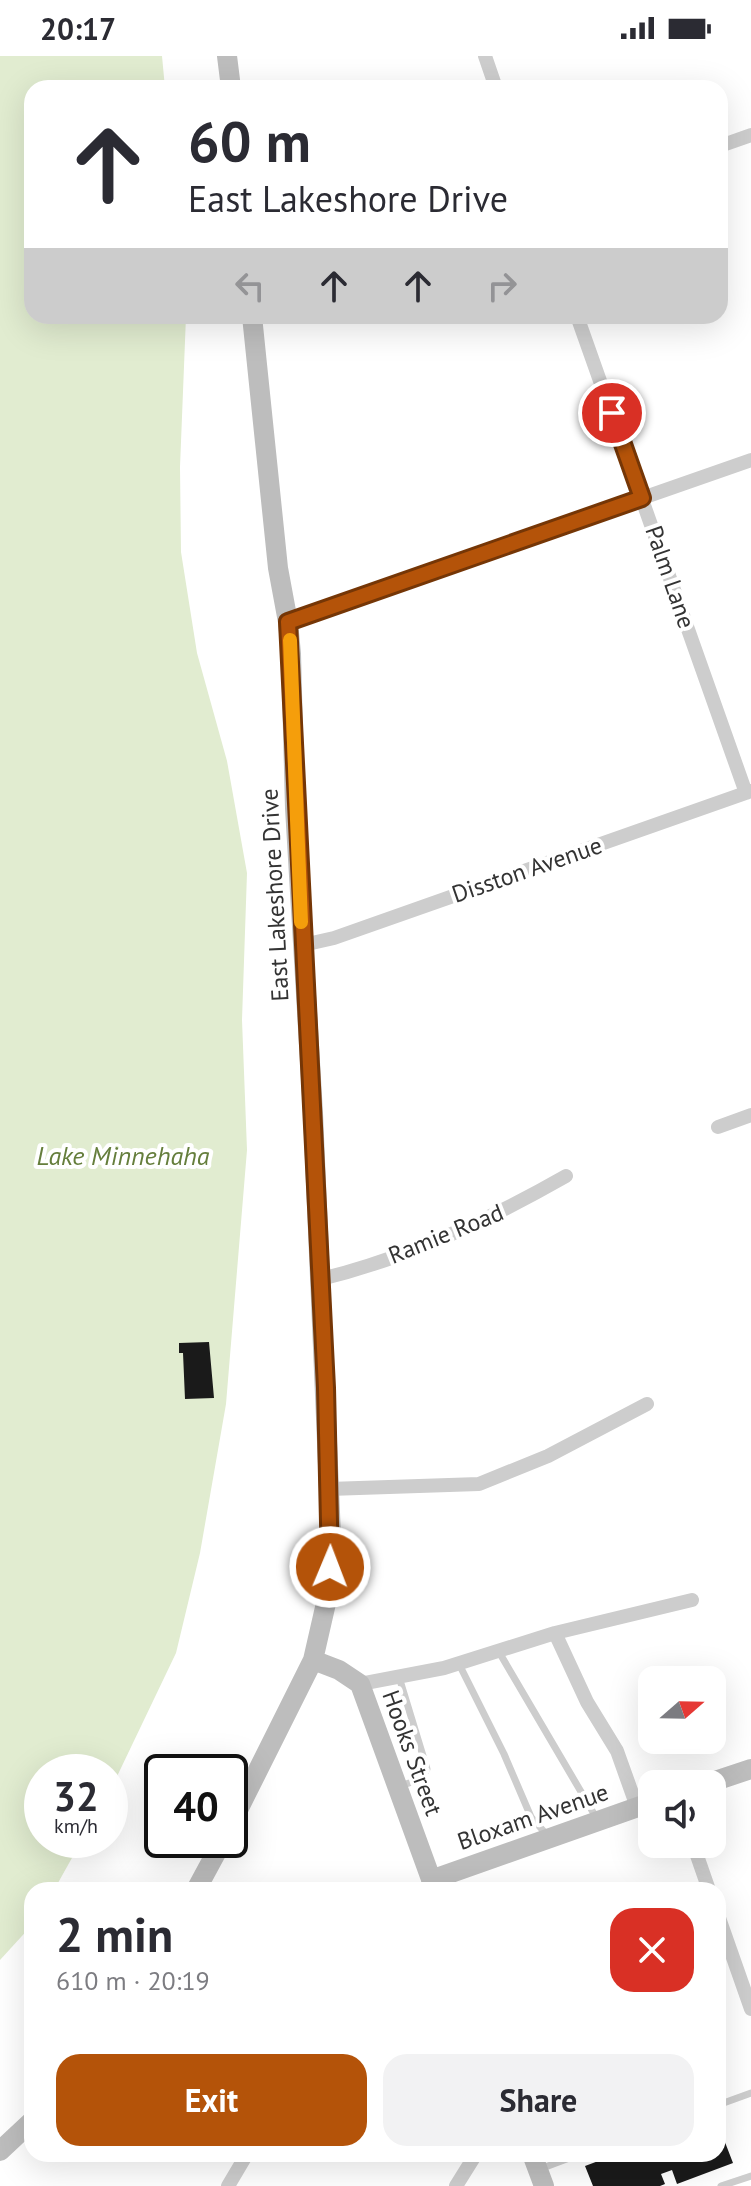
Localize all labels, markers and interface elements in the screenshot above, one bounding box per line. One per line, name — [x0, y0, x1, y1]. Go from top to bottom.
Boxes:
text: 20:17 — [40, 9, 116, 48]
text: 60 m — [188, 105, 311, 177]
icon: ahead — [56, 112, 160, 216]
text: East Lakeshore Drive — [188, 175, 508, 222]
icon: left — [228, 264, 272, 308]
icon: ahead — [312, 264, 356, 308]
icon: ahead — [396, 264, 440, 308]
icon: right — [480, 264, 524, 308]
pin — [578, 379, 646, 447]
icon: arrive — [590, 391, 634, 435]
street label: Palm Lane — [638, 521, 702, 632]
street label: East Lakeshore Drive — [253, 788, 296, 1002]
street label: Disston Avenue — [448, 829, 606, 910]
water label: Lake Minnehaha — [37, 1139, 210, 1172]
street label: Ramie Road — [384, 1196, 508, 1271]
position arrow — [288, 1525, 372, 1609]
north arrow — [638, 1666, 726, 1754]
map controls — [638, 1666, 726, 1858]
street label: Hooks Street — [375, 1686, 449, 1820]
speed limit sign: 40 — [144, 1754, 248, 1858]
text: 32 — [53, 1770, 99, 1822]
button: sound — [638, 1770, 726, 1858]
street label: Bloxam Avenue — [453, 1776, 612, 1857]
text: km/h — [54, 1813, 98, 1839]
text: 2 min — [56, 1903, 173, 1965]
button: close — [610, 1908, 694, 1992]
text: 610 m · 20:19 — [56, 1964, 210, 1997]
button: Exit — [56, 2054, 367, 2146]
button: Share — [383, 2054, 694, 2146]

